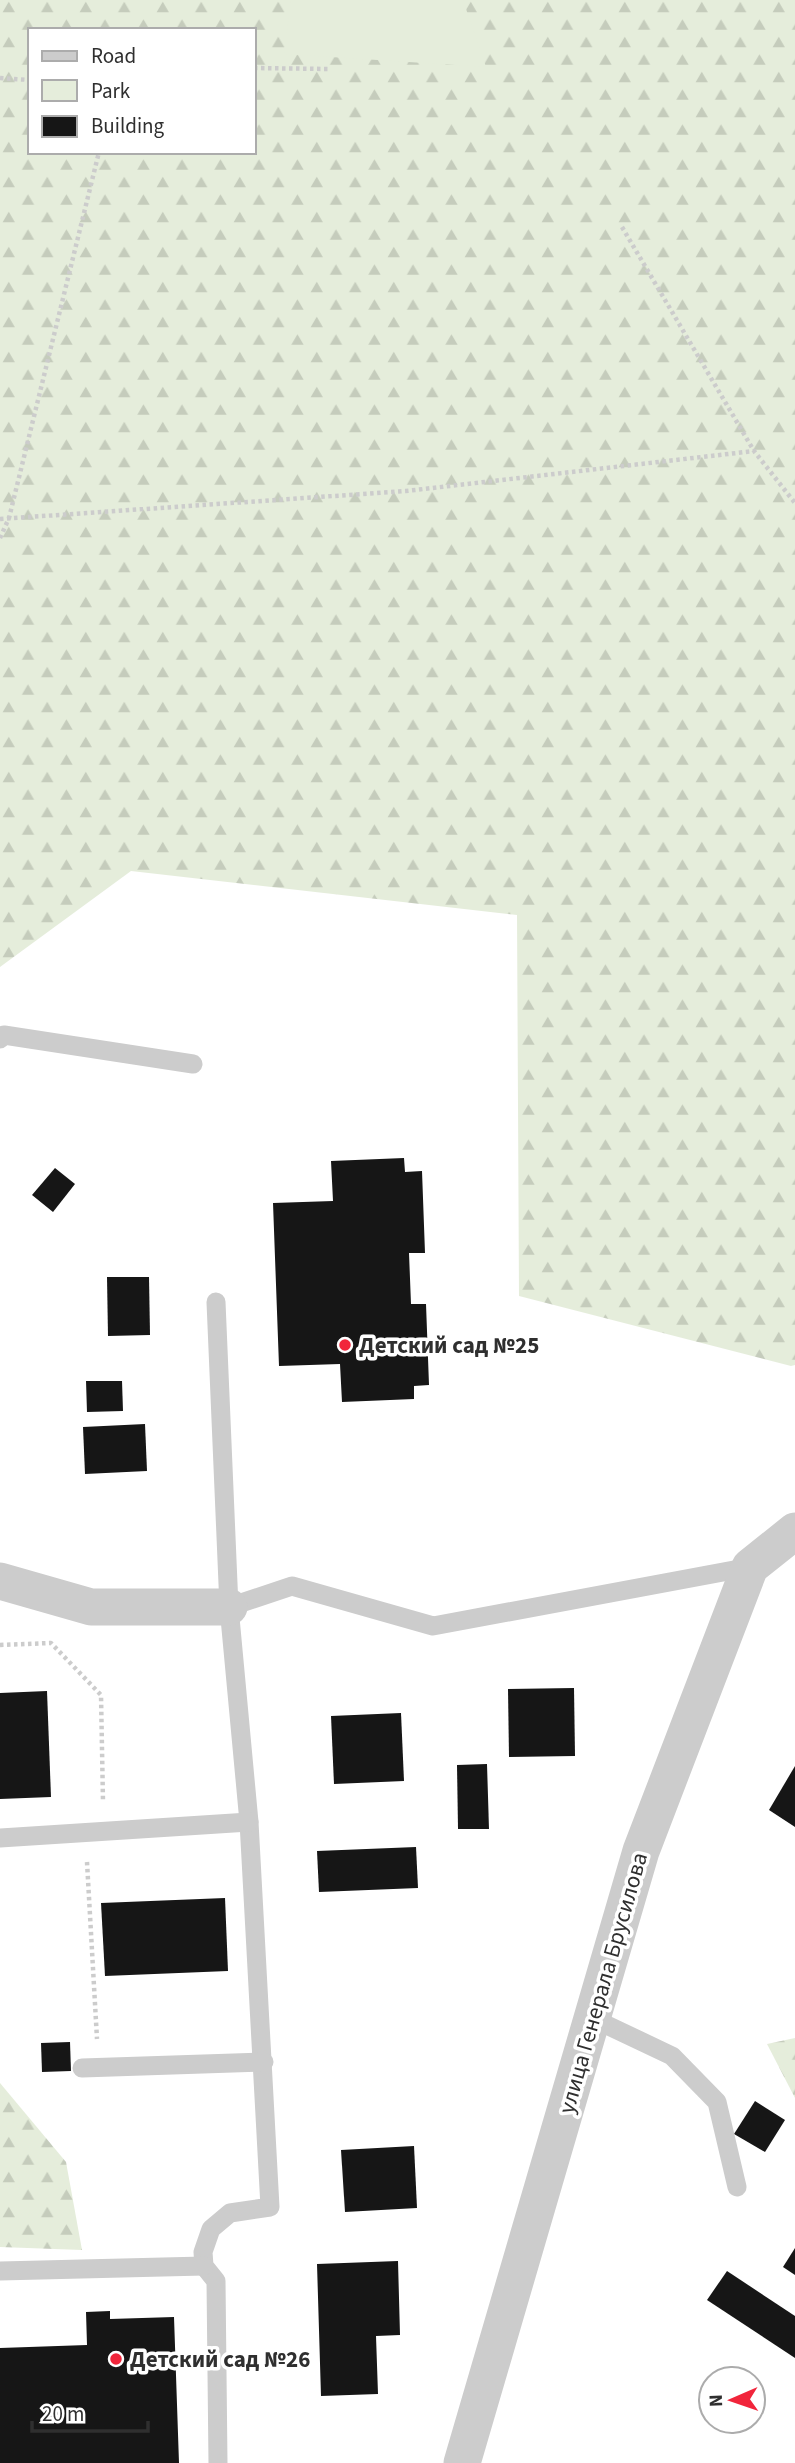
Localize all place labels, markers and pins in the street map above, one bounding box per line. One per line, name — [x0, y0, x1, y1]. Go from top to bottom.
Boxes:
place label: Детский сад №25 — [359, 1329, 539, 1362]
marker: Детский сад №25 — [337, 1337, 353, 1353]
place label: Детский сад №26 — [130, 2343, 310, 2376]
marker: Детский сад №26 — [108, 2351, 124, 2367]

